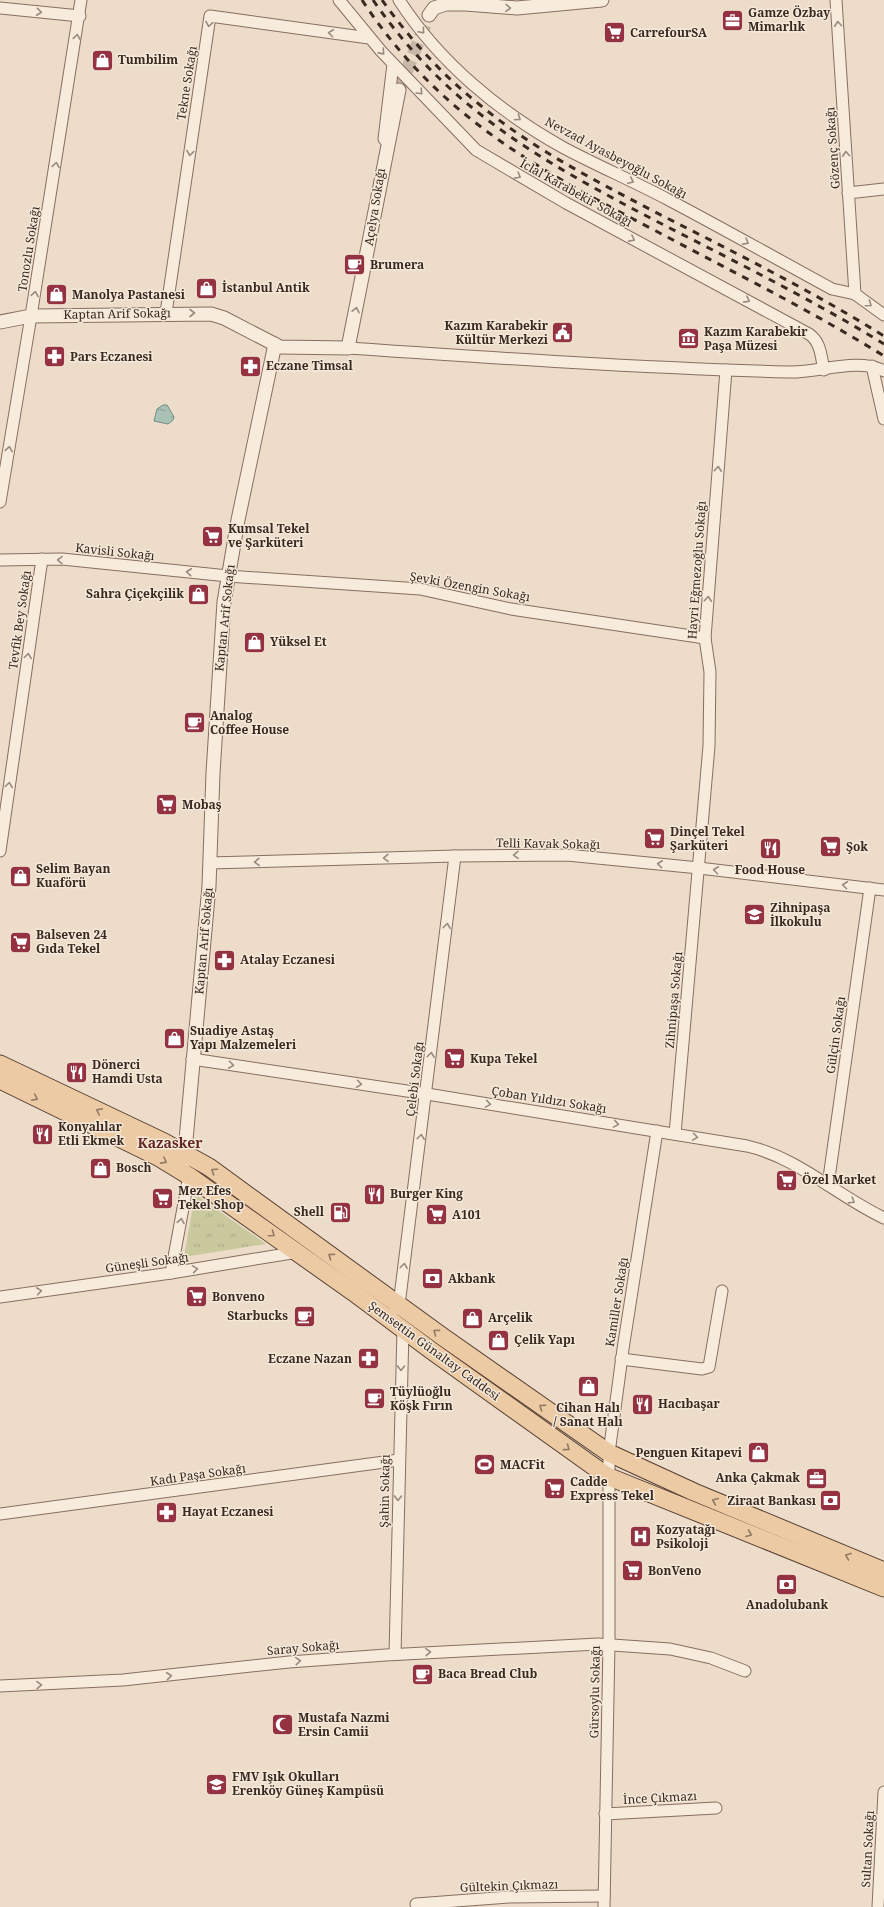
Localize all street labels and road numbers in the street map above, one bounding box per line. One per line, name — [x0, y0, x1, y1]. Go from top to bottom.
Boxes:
street label: Tekne Sokağı — [172, 44, 201, 121]
street label: Gözenç Sokağı — [821, 106, 844, 190]
street label: Nevzad Ayasbeyoğlu Sokağı — [542, 113, 690, 202]
street label: İclal Karabekir Sokağı — [517, 155, 636, 231]
street label: Açelya Sokağı — [360, 167, 389, 247]
street label: Tonozlu Sokağı — [13, 205, 44, 293]
street label: Kaptan Arif Sokağı — [63, 304, 171, 323]
street label: Hayri Eğmezoğlu Sokağı — [683, 500, 710, 640]
street label: Kavisli Sokağı — [75, 539, 156, 564]
street label: Kaptan Arif Sokağı — [210, 564, 239, 672]
street label: Şevki Özengin Sokağı — [409, 568, 532, 605]
street label: Tevfik Bey Sokağı — [4, 569, 35, 671]
street label: Telli Kavak Sokağı — [496, 834, 600, 853]
street label: Kaptan Arif Sokağı — [190, 887, 217, 995]
street label: Zihnipaşa Sokağı — [661, 951, 686, 1049]
street label: Gülçin Sokağı — [822, 995, 849, 1075]
street label: Çelebi Sokağı — [401, 1040, 428, 1118]
street label: Çoban Yıldızı Sokağı — [490, 1082, 608, 1117]
street label: Güneşli Sokağı — [104, 1248, 190, 1277]
street label: Kamiller Sokağı — [601, 1256, 632, 1348]
street label: Şemsettin Günaltay Caddesi — [365, 1297, 504, 1404]
street label: Şahin Sokağı — [375, 1454, 394, 1528]
street label: Kadı Paşa Sokağı — [149, 1459, 247, 1490]
street label: Saray Sokağı — [266, 1636, 340, 1659]
street label: Gürsoylu Sokağı — [585, 1645, 604, 1738]
street label: İnce Çıkmazı — [623, 1787, 697, 1808]
street label: Sultan Sokağı — [857, 1810, 878, 1888]
street label: Gültekin Çıkmazı — [459, 1875, 559, 1896]

